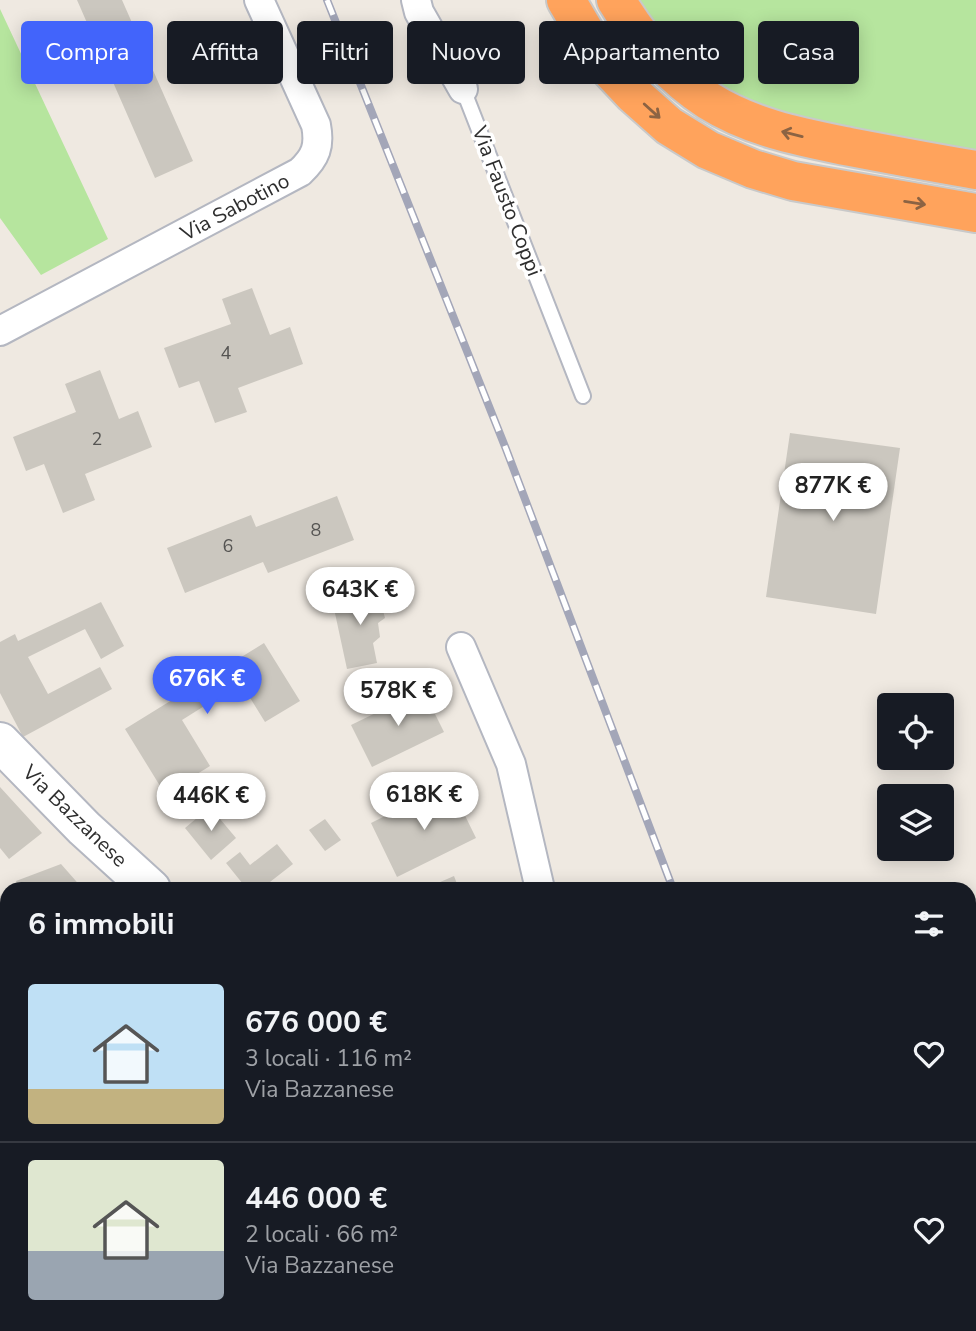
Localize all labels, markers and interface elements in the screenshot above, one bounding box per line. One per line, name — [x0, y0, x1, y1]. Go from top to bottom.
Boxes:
chip: Compra — [21, 21, 153, 84]
chip: Affitta — [167, 21, 283, 84]
chip: Filtri — [297, 21, 393, 84]
chip: Nuovo — [407, 21, 525, 84]
chip: Appartamento — [539, 21, 744, 84]
chip: Casa — [758, 21, 859, 84]
one-way arrow — [643, 103, 661, 119]
street label: Via Fausto Coppi — [465, 121, 548, 280]
one-way arrow — [781, 127, 804, 141]
street label: Via Sabotino — [175, 167, 294, 248]
one-way arrow — [903, 197, 926, 210]
house number: 4 — [221, 341, 232, 365]
house number: 2 — [92, 427, 102, 451]
pin: 877K € — [776, 463, 890, 523]
text: 877K € — [795, 470, 871, 501]
house number: 8 — [311, 518, 321, 542]
house number: 6 — [223, 534, 233, 558]
pin: 643K € — [303, 568, 417, 627]
text: 643K € — [322, 574, 398, 605]
pin: 676K € — [150, 656, 264, 716]
text: 676K € — [169, 663, 245, 694]
pin: 578K € — [341, 668, 455, 728]
text: 578K € — [360, 675, 436, 706]
map controls — [877, 693, 954, 861]
button: locate — [877, 693, 954, 770]
street label: Via Bazzanese — [16, 758, 134, 873]
pin: 618K € — [367, 772, 481, 832]
pin: 446K € — [154, 774, 268, 833]
text: 618K € — [386, 779, 462, 810]
text: 446K € — [173, 780, 249, 811]
button: layers — [877, 784, 954, 861]
text: 6 immobili — [28, 904, 175, 945]
icon: filters — [910, 905, 948, 943]
text: 676 000 € — [245, 1002, 387, 1043]
icon: home — [84, 1012, 168, 1096]
icon: heart — [910, 1035, 948, 1073]
text: 3 locali · 116 m² — [245, 1043, 412, 1074]
text: Via Bazzanese — [245, 1074, 394, 1105]
text: 446 000 € — [245, 1178, 387, 1219]
icon: home — [84, 1188, 168, 1272]
icon: heart — [910, 1211, 948, 1249]
text: 2 locali · 66 m² — [245, 1219, 398, 1250]
text: Via Bazzanese — [245, 1250, 394, 1281]

